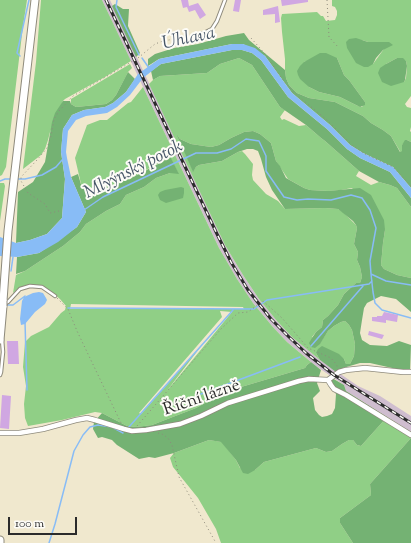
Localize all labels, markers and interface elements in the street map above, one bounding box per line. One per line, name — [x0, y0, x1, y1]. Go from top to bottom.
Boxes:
water label: Úhlava — [160, 24, 218, 56]
water label: Mlyýnský potok — [81, 137, 187, 205]
street label: Říční lázně — [161, 376, 243, 422]
scale bar — [10, 509, 79, 535]
text: 100 m — [15, 515, 44, 533]

